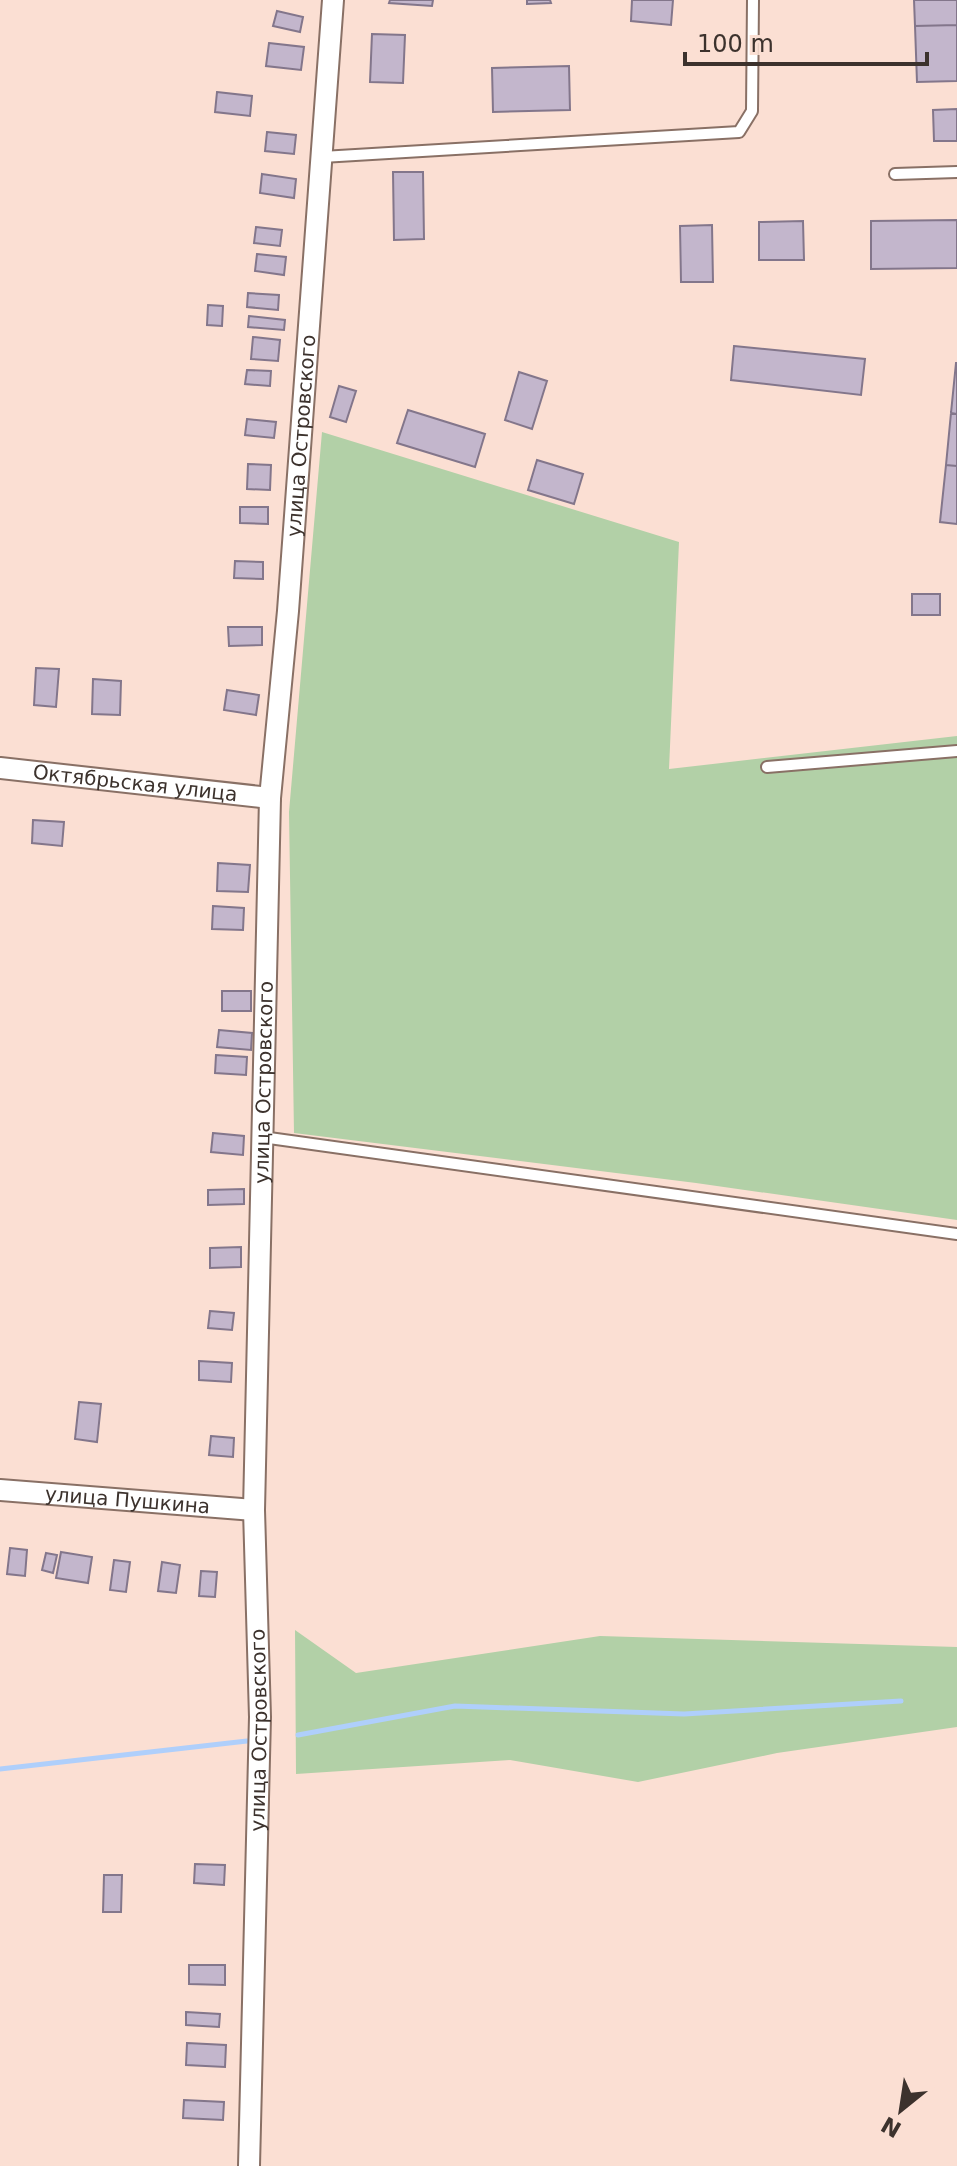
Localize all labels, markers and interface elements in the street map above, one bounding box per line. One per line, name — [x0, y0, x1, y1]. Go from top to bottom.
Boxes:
scale bar — [685, 16, 927, 66]
text: 100 m — [697, 30, 774, 58]
street label: улица Островского — [281, 334, 320, 538]
street label: Октябрьская улица — [32, 760, 239, 806]
street label: улица Островского — [249, 981, 278, 1184]
street label: улица Пушкина — [44, 1482, 211, 1519]
street label: улица Островского — [245, 1628, 272, 1832]
north arrow — [861, 2070, 941, 2150]
text: N — [877, 2111, 905, 2142]

